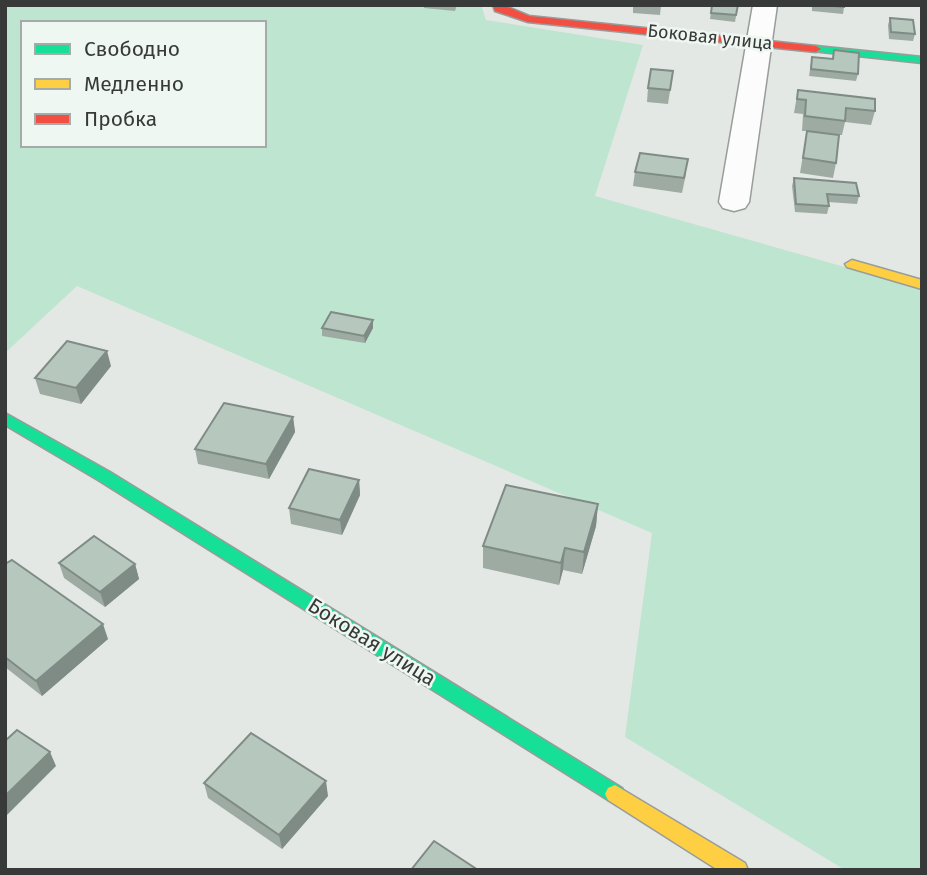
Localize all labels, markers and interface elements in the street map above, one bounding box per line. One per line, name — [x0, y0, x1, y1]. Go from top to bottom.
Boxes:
street label: Боковая улица — [647, 20, 773, 54]
legend — [21, 21, 266, 147]
text: Свободно — [84, 36, 180, 62]
text: Медленно — [84, 71, 184, 97]
text: Пробка — [84, 106, 157, 132]
street label: Боковая улица — [303, 592, 441, 692]

